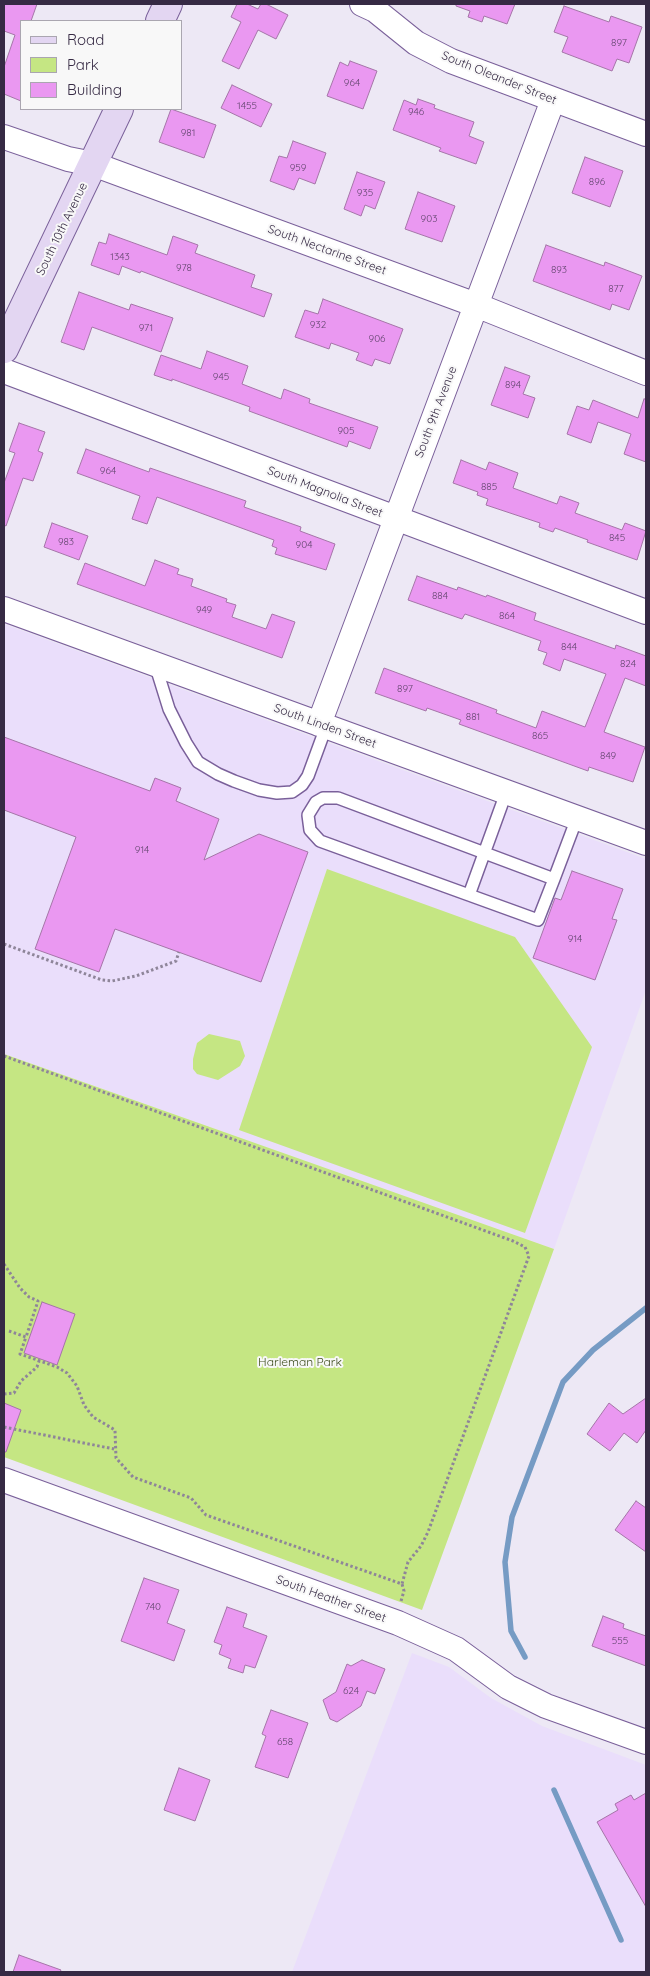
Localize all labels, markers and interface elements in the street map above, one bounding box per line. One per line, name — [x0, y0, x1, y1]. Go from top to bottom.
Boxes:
legend — [20, 20, 182, 110]
text: Road — [67, 30, 104, 49]
house number: 897 — [611, 37, 627, 49]
street label: South Oleander Street — [439, 48, 559, 108]
text: Park — [67, 55, 99, 74]
house number: 964 — [344, 77, 360, 89]
text: Building — [67, 80, 122, 99]
house number: 1455 — [237, 100, 257, 112]
house number: 946 — [408, 106, 424, 118]
house number: 981 — [181, 127, 195, 139]
house number: 959 — [290, 162, 306, 174]
house number: 896 — [589, 176, 605, 188]
street label: South 10th Avenue — [33, 180, 91, 278]
house number: 935 — [357, 187, 373, 199]
house number: 903 — [421, 213, 437, 225]
street label: South Nectarine Street — [266, 222, 388, 278]
house number: 1343 — [110, 251, 130, 263]
house number: 978 — [176, 262, 192, 274]
house number: 893 — [551, 264, 567, 276]
house number: 877 — [608, 283, 624, 295]
house number: 932 — [310, 319, 326, 331]
house number: 971 — [139, 322, 153, 334]
house number: 906 — [369, 333, 385, 345]
street label: South 9th Avenue — [412, 364, 460, 460]
house number: 945 — [213, 371, 229, 383]
house number: 894 — [505, 379, 521, 391]
house number: 905 — [338, 425, 354, 437]
street label: South Magnolia Street — [265, 463, 385, 521]
house number: 964 — [100, 465, 116, 477]
house number: 885 — [481, 481, 497, 493]
house number: 845 — [609, 532, 625, 544]
house number: 983 — [58, 536, 74, 548]
house number: 904 — [296, 539, 312, 551]
house number: 884 — [432, 590, 448, 602]
house number: 949 — [196, 604, 212, 616]
house number: 864 — [499, 610, 515, 622]
house number: 844 — [561, 641, 577, 653]
house number: 824 — [620, 658, 636, 670]
house number: 897 — [397, 683, 413, 695]
street label: South Linden Street — [272, 701, 378, 751]
house number: 881 — [466, 711, 480, 723]
house number: 865 — [532, 730, 548, 742]
house number: 849 — [600, 750, 616, 762]
house number: 914 — [135, 844, 149, 856]
house number: 914 — [568, 933, 582, 945]
park label: Harleman Park — [258, 1355, 342, 1369]
street label: South Heather Street — [274, 1572, 388, 1626]
house number: 740 — [145, 1601, 161, 1613]
house number: 555 — [612, 1635, 628, 1647]
house number: 624 — [343, 1685, 359, 1697]
house number: 658 — [277, 1736, 293, 1748]

